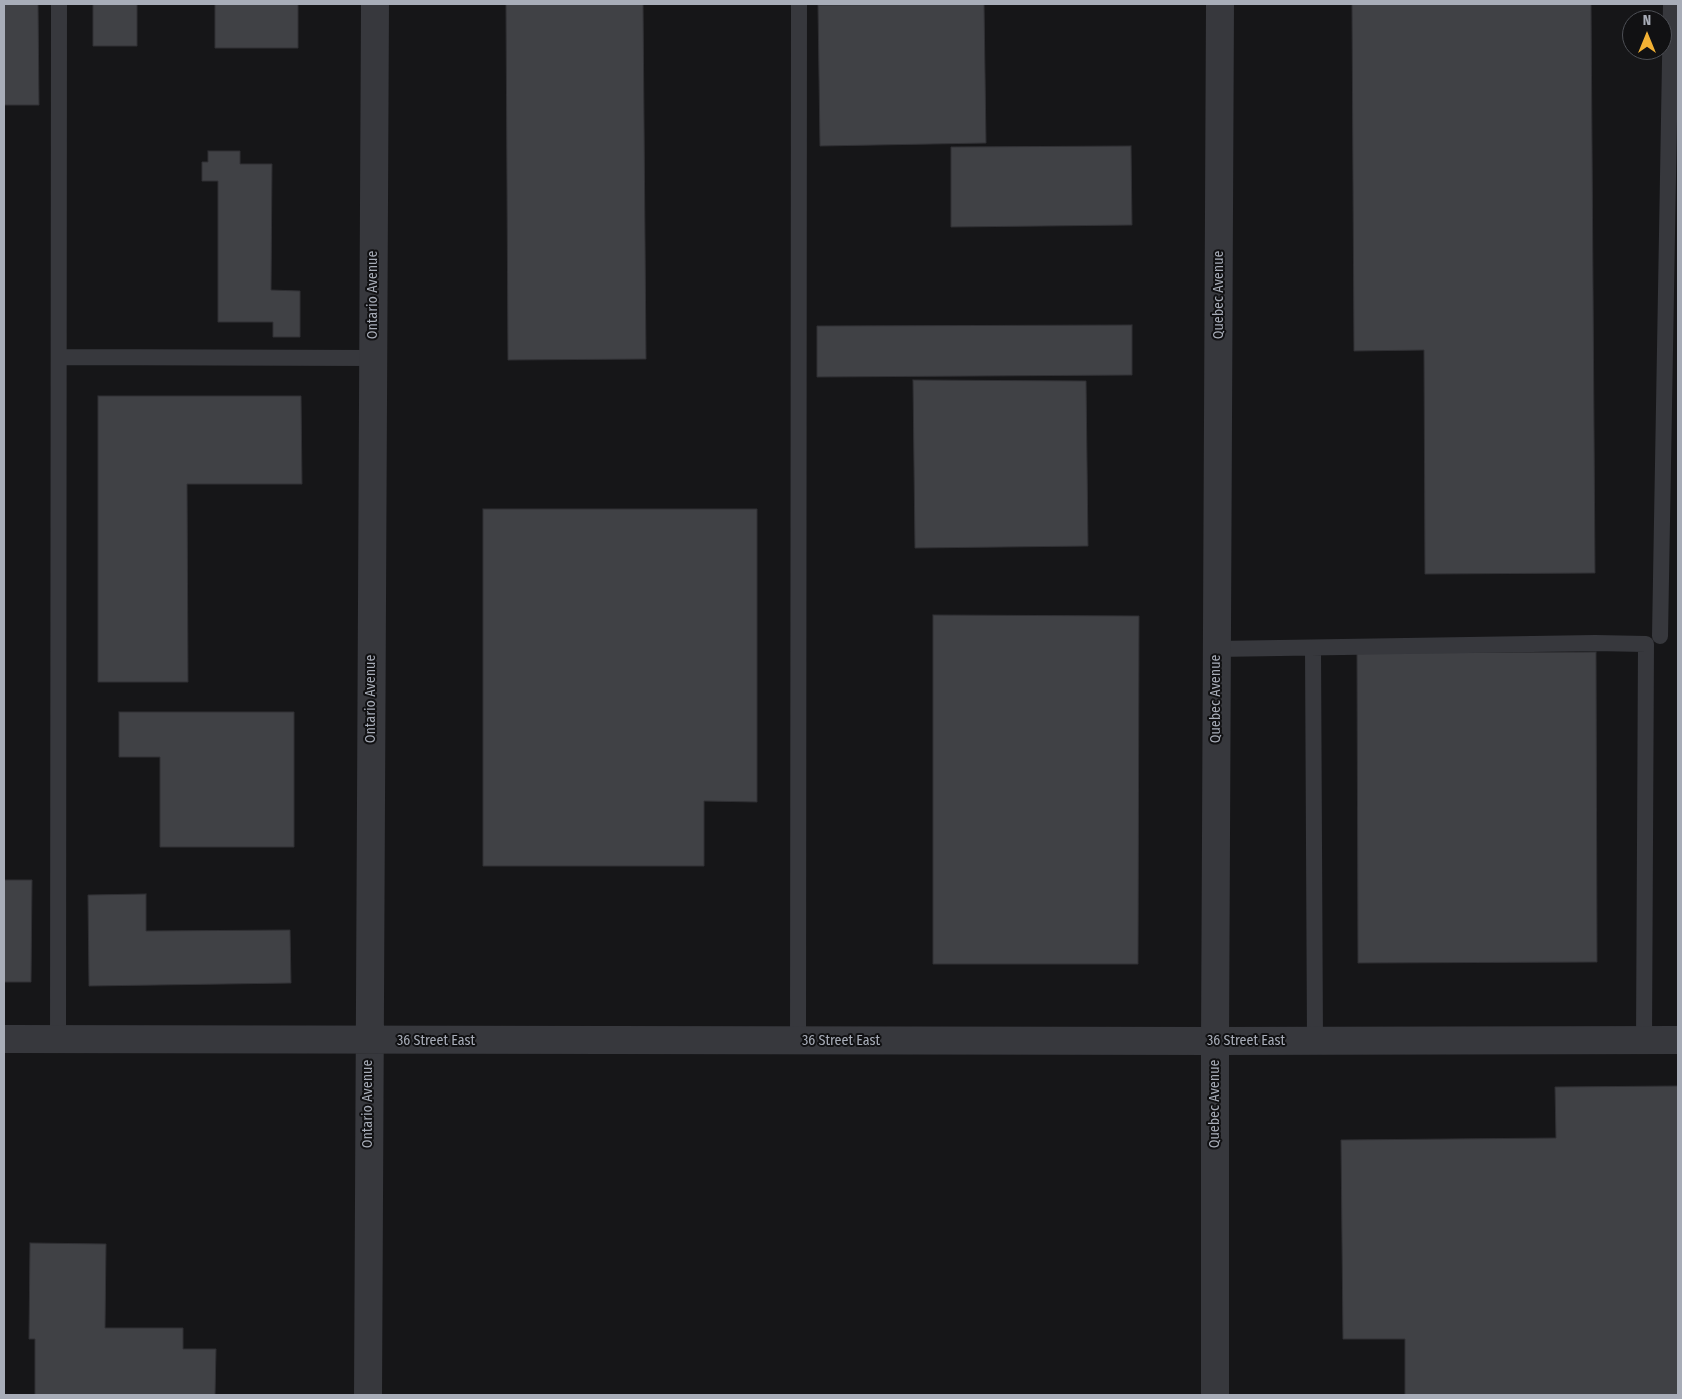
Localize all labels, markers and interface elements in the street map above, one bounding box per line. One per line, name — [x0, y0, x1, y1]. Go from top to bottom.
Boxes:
north arrow — [1622, 10, 1672, 60]
text: N — [1643, 12, 1651, 29]
street label: Ontario Avenue — [365, 251, 381, 339]
street label: Quebec Avenue — [1211, 251, 1227, 339]
street label: Ontario Avenue — [363, 655, 379, 743]
street label: Quebec Avenue — [1208, 655, 1224, 743]
street label: 36 Street East — [397, 1033, 475, 1049]
street label: 36 Street East — [802, 1033, 880, 1049]
street label: 36 Street East — [1207, 1033, 1285, 1049]
street label: Ontario Avenue — [360, 1060, 376, 1148]
street label: Quebec Avenue — [1207, 1060, 1223, 1148]

